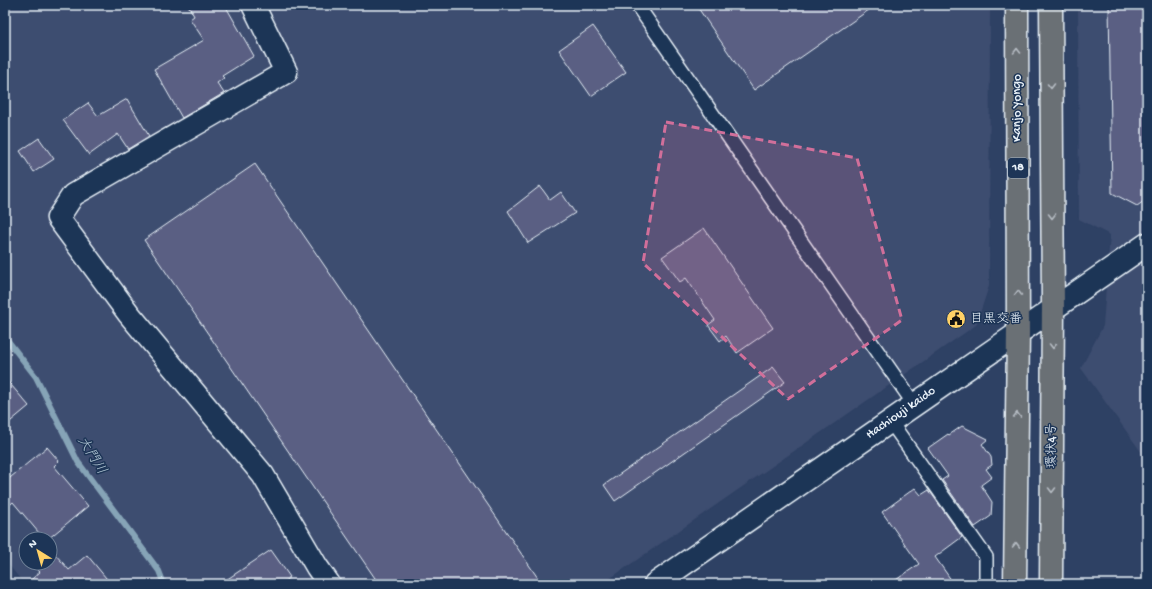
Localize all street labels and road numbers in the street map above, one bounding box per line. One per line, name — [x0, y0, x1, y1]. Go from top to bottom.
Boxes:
street label: Kanjo Yongo — [1010, 74, 1025, 142]
road number: 18 — [1008, 158, 1028, 178]
street label: Hachiouji kaido — [863, 383, 939, 443]
street label: 環状4号 — [1044, 423, 1060, 469]

